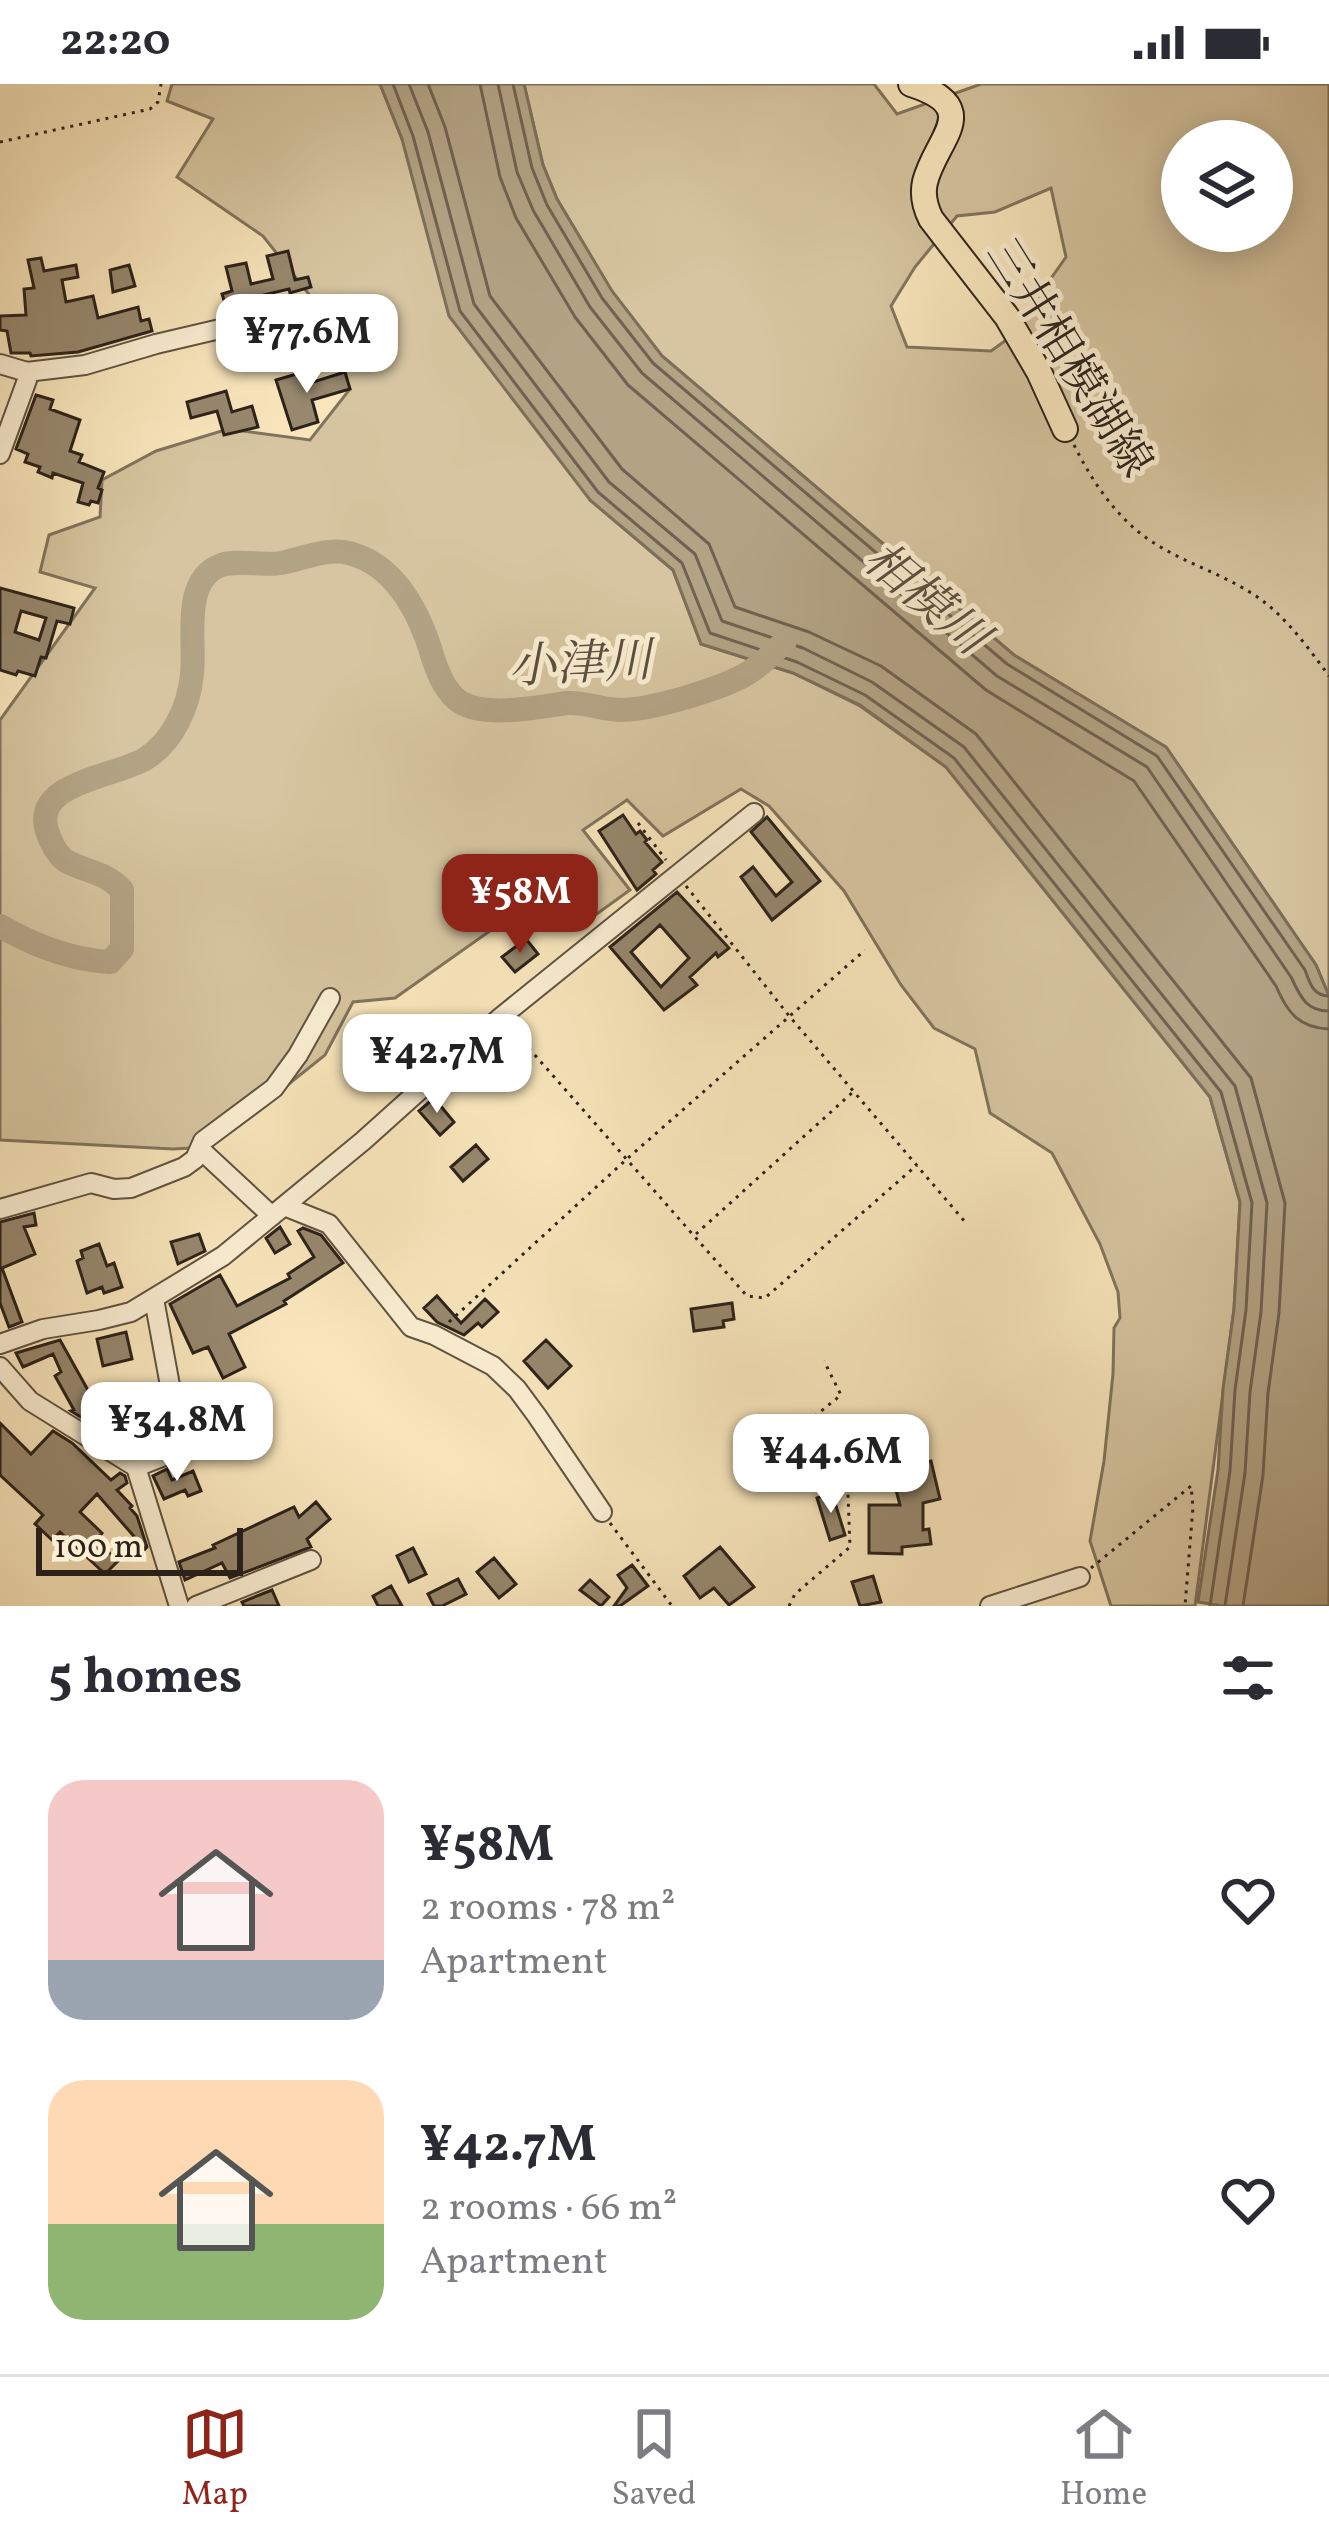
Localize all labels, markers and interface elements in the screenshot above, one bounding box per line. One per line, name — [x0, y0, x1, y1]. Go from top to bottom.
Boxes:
text: 22:20 — [60, 11, 171, 74]
map controls — [1161, 120, 1293, 252]
button: layers — [1161, 120, 1293, 252]
street label: 三井相模湖線 — [969, 228, 1165, 491]
pin: ¥77.6M — [209, 294, 405, 396]
text: ¥77.6M — [243, 306, 371, 360]
water label: 相模川 — [847, 528, 1005, 676]
water label: 小津川 — [507, 629, 659, 704]
pin: ¥58M — [449, 854, 591, 956]
text: ¥58M — [469, 866, 571, 920]
pin: ¥42.7M — [339, 1014, 535, 1116]
text: ¥42.7M — [370, 1026, 504, 1080]
pin: ¥34.8M — [79, 1382, 275, 1484]
text: ¥34.8M — [108, 1394, 246, 1448]
pin: ¥44.6M — [733, 1414, 929, 1516]
text: ¥44.6M — [760, 1426, 902, 1480]
scale bar — [36, 1522, 243, 1575]
text: 100 m — [54, 1526, 143, 1572]
text: 5 homes — [48, 1643, 242, 1714]
icon: filters — [1215, 1645, 1281, 1711]
text: ¥58M — [420, 1811, 554, 1882]
icon: home — [144, 1828, 288, 1972]
icon: heart — [1215, 1867, 1281, 1933]
text: 2 rooms · 78 m² — [420, 1882, 675, 1936]
text: Apartment — [420, 1936, 608, 1990]
text: ¥42.7M — [420, 2111, 596, 2182]
icon: home — [144, 2128, 288, 2272]
icon: heart — [1215, 2167, 1281, 2233]
text: 2 rooms · 66 m² — [420, 2182, 677, 2236]
text: Apartment — [420, 2236, 608, 2290]
tab: Map — [182, 2401, 248, 2519]
tab: Saved — [611, 2401, 696, 2519]
tab: Home — [1060, 2401, 1147, 2519]

